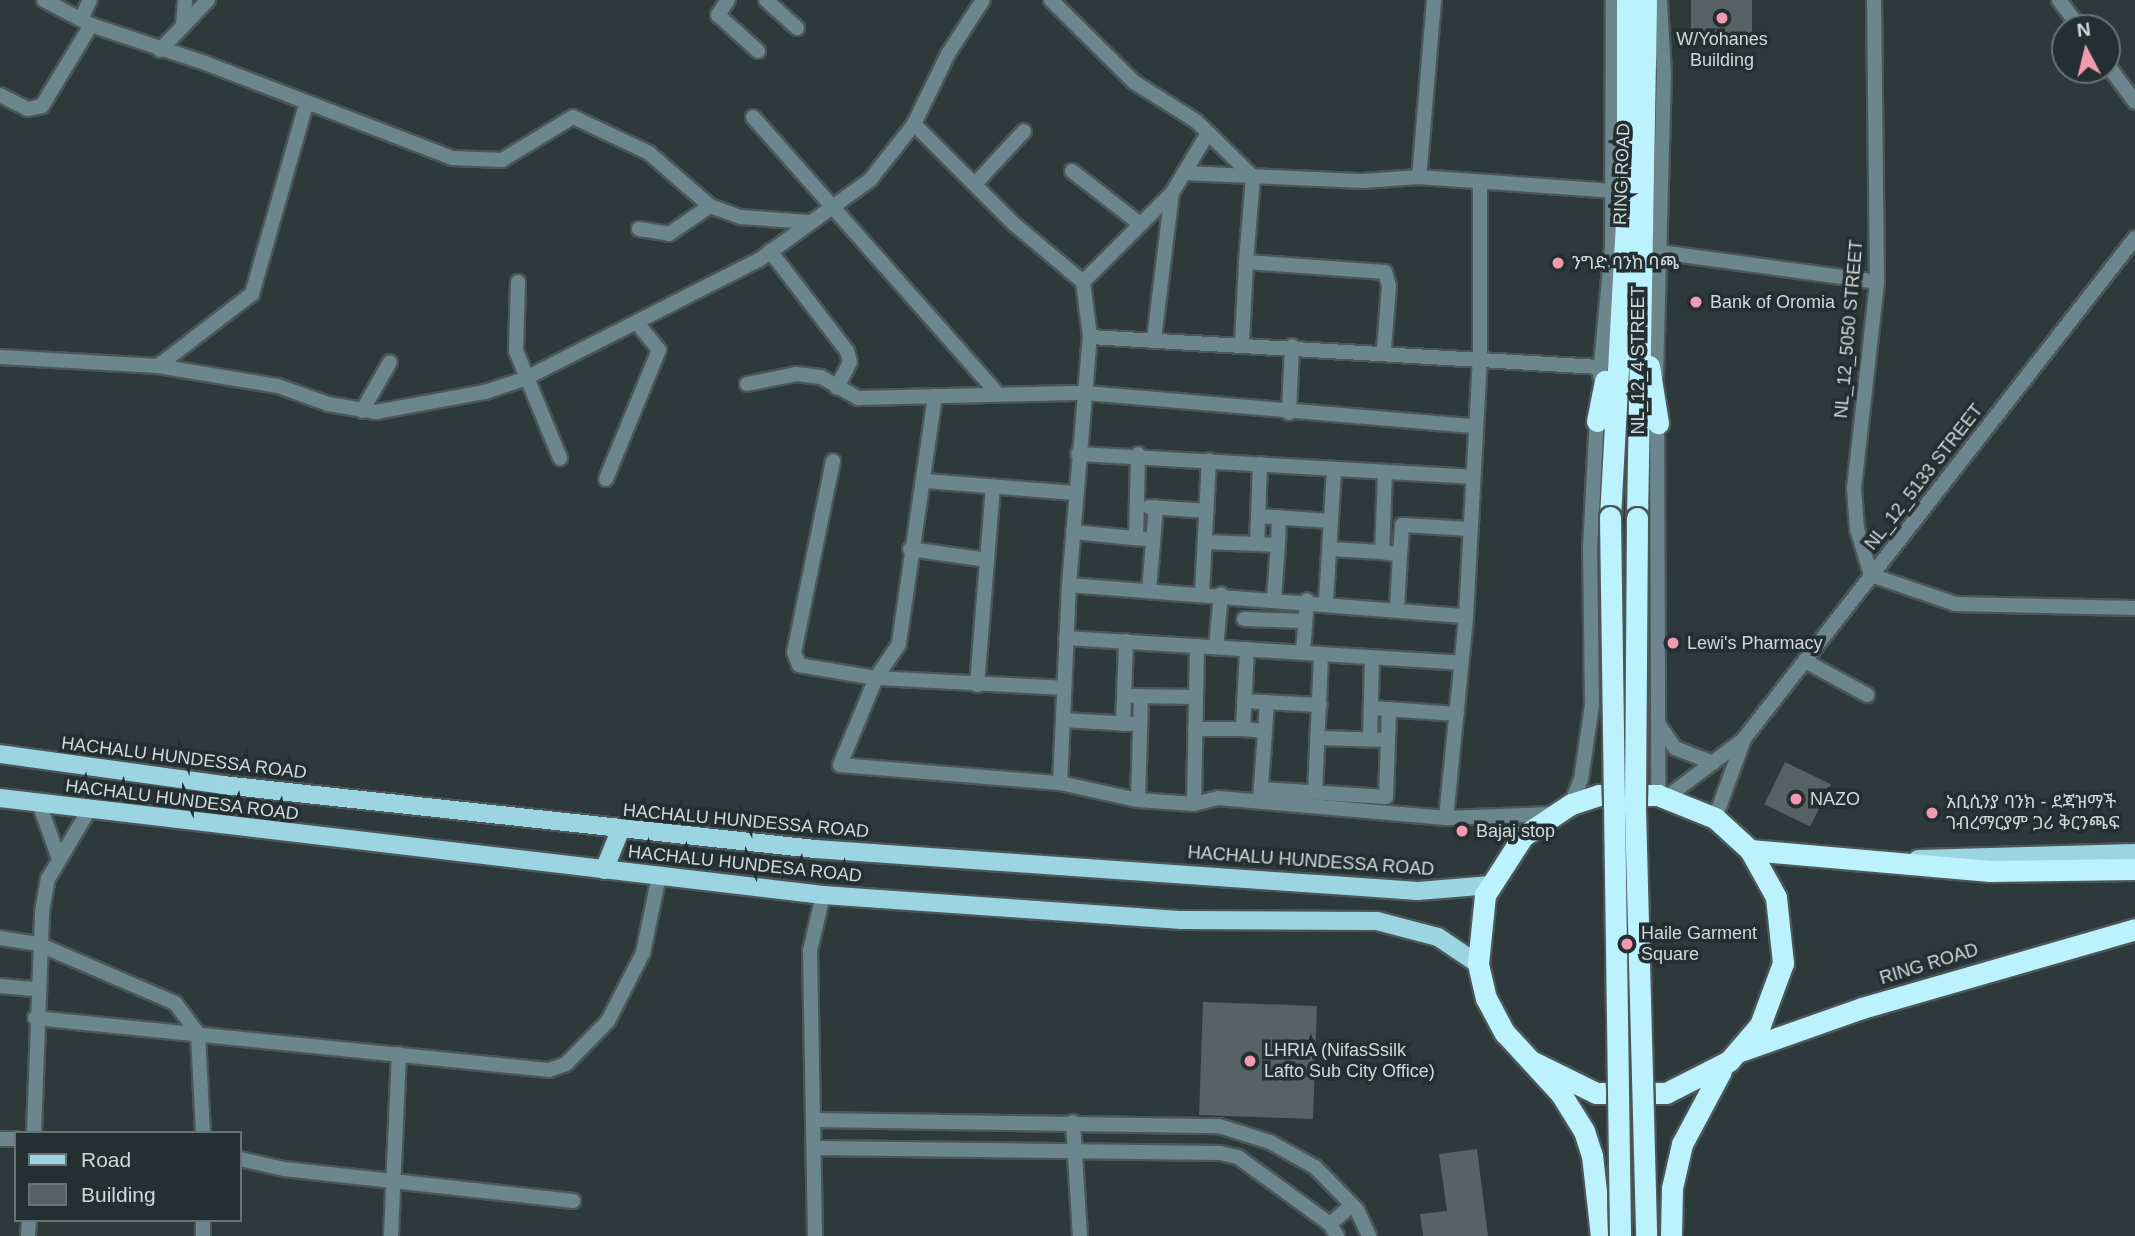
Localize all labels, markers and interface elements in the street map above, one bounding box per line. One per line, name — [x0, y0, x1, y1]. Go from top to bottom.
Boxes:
marker: W/Yohanes Building — [1714, 10, 1730, 26]
north arrow — [2051, 14, 2121, 84]
text: N — [2076, 18, 2092, 41]
place label: W/Yohanes Building — [1676, 29, 1768, 72]
street label: RING ROAD — [1609, 123, 1635, 225]
street label: NL_12_5050 STREET — [1830, 239, 1868, 419]
place label: ንግድ ባንከ ባጫ — [1572, 252, 1679, 274]
marker: ንግድ ባንከ ባጫ — [1550, 255, 1566, 271]
street label: NL_12_4 STREET — [1627, 285, 1649, 435]
place label: Bank of Oromia — [1710, 291, 1835, 313]
marker: Bank of Oromia — [1688, 294, 1704, 310]
street label: NL_12_5133 STREET — [1860, 400, 1988, 554]
place label: Lewi's Pharmacy — [1687, 632, 1822, 654]
marker: Lewi's Pharmacy — [1665, 635, 1681, 651]
street label: HACHALU HUNDESSA ROAD — [60, 732, 308, 784]
street label: HACHALU HUNDESA ROAD — [64, 775, 300, 825]
place label: NAZO — [1810, 788, 1860, 810]
marker: NAZO — [1788, 791, 1804, 807]
place label: አቢሲንያ ባንክ - ደጃዝማች ገብረማርያም ጋሪ ቅርንጫፍ — [1946, 792, 2120, 834]
street label: HACHALU HUNDESSA ROAD — [622, 799, 870, 843]
marker: አቢሲንያ ባንክ - ደጃዝማች ገብረማርያም ጋሪ ቅርንጫፍ — [1924, 805, 1940, 821]
place label: Bajaj stop — [1476, 820, 1555, 842]
marker: Bajaj stop — [1454, 823, 1470, 839]
street label: HACHALU HUNDESA ROAD — [626, 841, 864, 887]
street label: HACHALU HUNDESSA ROAD — [1187, 842, 1435, 880]
place label: Haile Garment Square — [1641, 923, 1757, 965]
marker: Haile Garment Square — [1619, 936, 1635, 952]
street label: RING ROAD — [1877, 939, 1981, 989]
place label: LHRIA (NifasSsilk Lafto Sub City Office) — [1264, 1040, 1435, 1082]
marker: LHRIA (NifasSsilk Lafto Sub City Office) — [1242, 1053, 1258, 1069]
legend — [14, 1131, 242, 1222]
text: Road — [81, 1148, 131, 1171]
text: Building — [81, 1183, 156, 1206]

